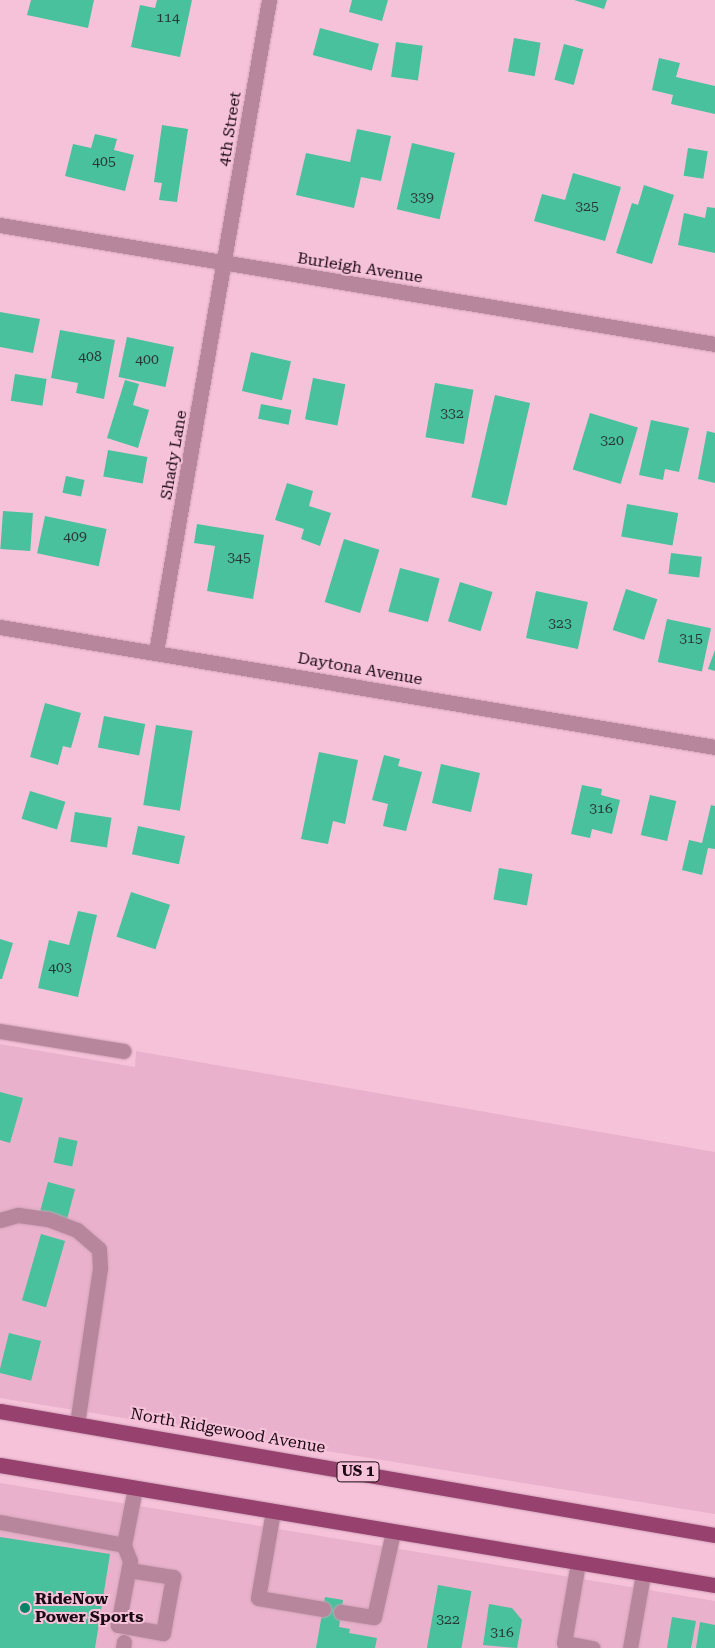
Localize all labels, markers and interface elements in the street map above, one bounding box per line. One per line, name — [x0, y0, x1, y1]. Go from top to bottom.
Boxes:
house number: 114 — [156, 9, 180, 25]
street label: 4th Street — [215, 90, 245, 168]
house number: 405 — [92, 153, 116, 169]
house number: 339 — [410, 189, 434, 205]
house number: 325 — [575, 198, 599, 214]
street label: Burleigh Avenue — [296, 249, 424, 287]
house number: 408 — [78, 348, 102, 364]
house number: 400 — [135, 351, 159, 367]
house number: 332 — [440, 405, 464, 421]
street label: Shady Lane — [157, 409, 191, 501]
house number: 320 — [600, 432, 624, 448]
house number: 409 — [63, 528, 87, 544]
house number: 345 — [227, 549, 251, 565]
house number: 323 — [548, 615, 572, 631]
house number: 315 — [679, 630, 703, 646]
street label: Daytona Avenue — [296, 649, 424, 689]
house number: 316 — [589, 800, 613, 816]
house number: 403 — [48, 959, 72, 975]
street label: North Ridgewood Avenue — [129, 1404, 327, 1458]
road number: US 1 — [336, 1460, 380, 1484]
place label: RideNow Power Sports — [35, 1589, 143, 1627]
marker: RideNow Power Sports — [19, 1602, 31, 1614]
house number: 322 — [436, 1611, 460, 1627]
house number: 316 — [490, 1624, 514, 1640]

